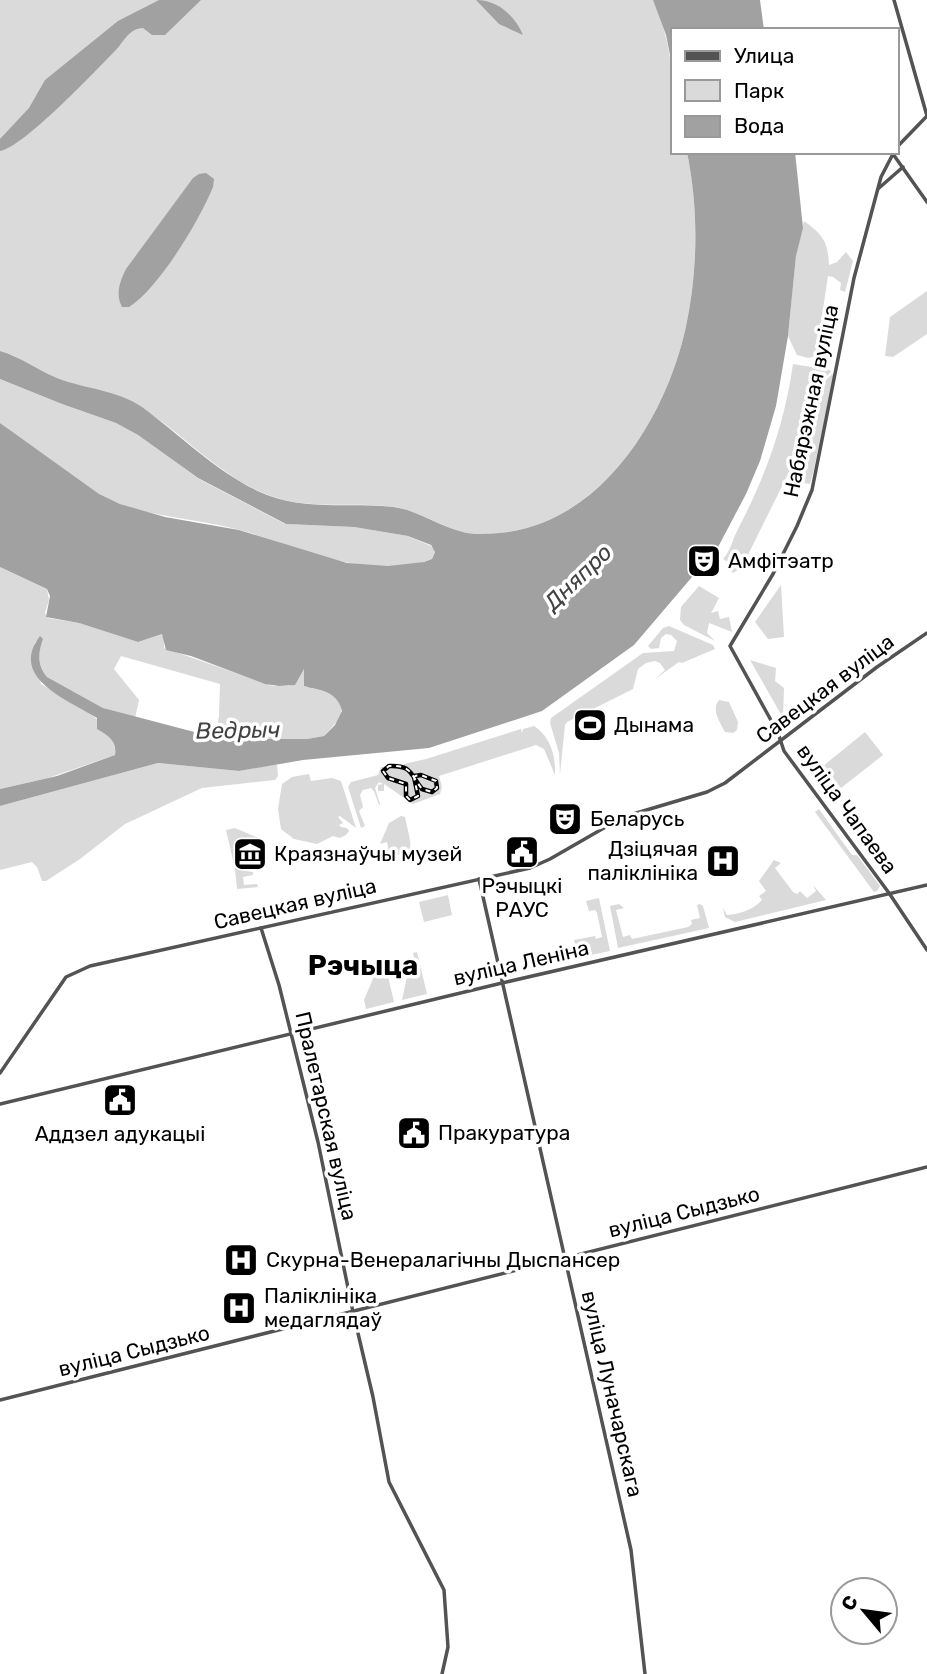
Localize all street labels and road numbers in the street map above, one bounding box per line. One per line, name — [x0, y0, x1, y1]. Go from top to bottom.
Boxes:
street label: Набярэжная вуліца — [778, 302, 843, 500]
street label: Савецкая вуліца — [751, 629, 899, 749]
street label: вуліца Чапаева — [792, 739, 903, 878]
street label: Савецкая вуліца — [211, 873, 379, 934]
street label: вуліца Леніна — [451, 935, 591, 990]
street label: Пралетарская вуліца — [290, 1009, 363, 1223]
street label: вуліца Сыдзько — [606, 1181, 762, 1242]
street label: вуліца Луначарскага — [577, 1288, 648, 1500]
street label: вуліца Сыдзько — [56, 1320, 212, 1381]

